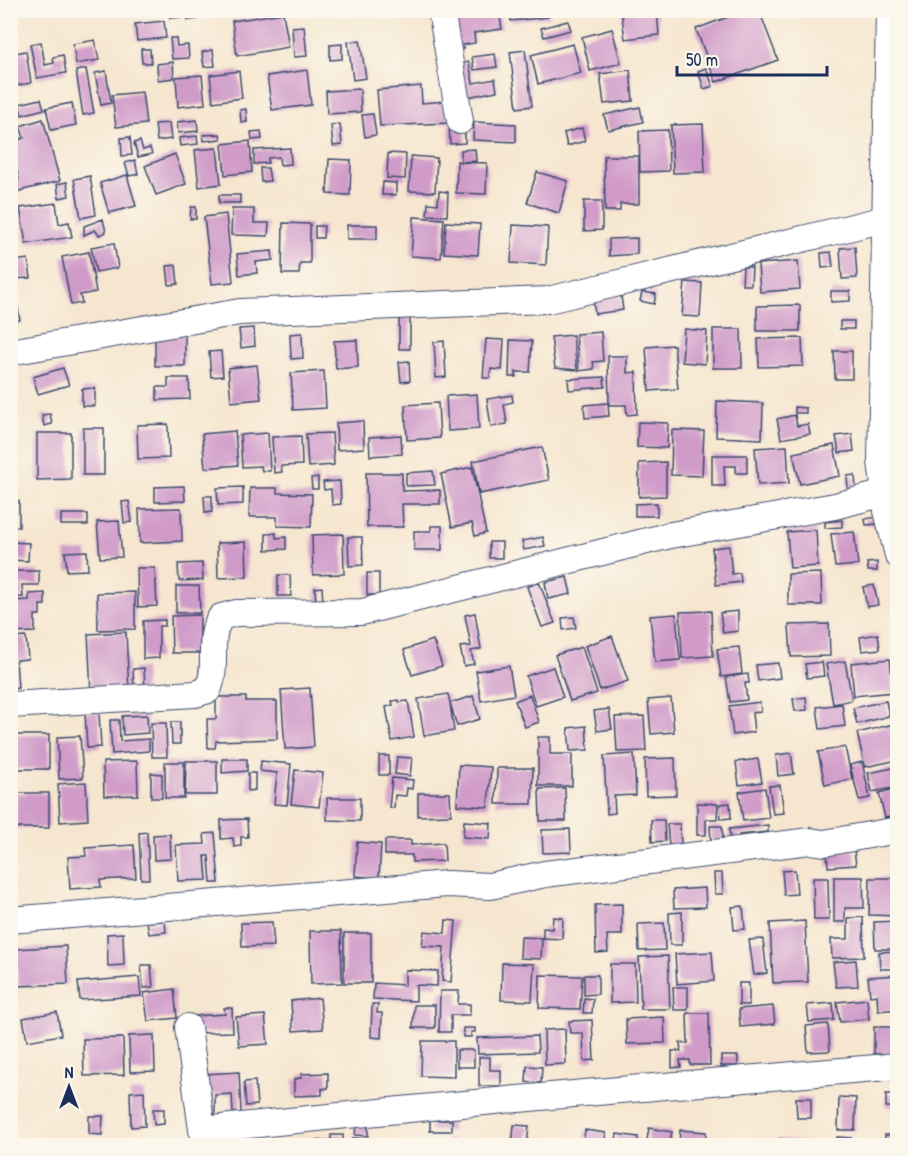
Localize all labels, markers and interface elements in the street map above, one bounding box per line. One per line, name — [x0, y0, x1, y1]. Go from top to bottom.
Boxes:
scale bar — [677, 39, 827, 77]
text: 50 m — [686, 47, 718, 72]
north arrow — [39, 1057, 99, 1117]
text: N — [65, 1061, 74, 1083]

